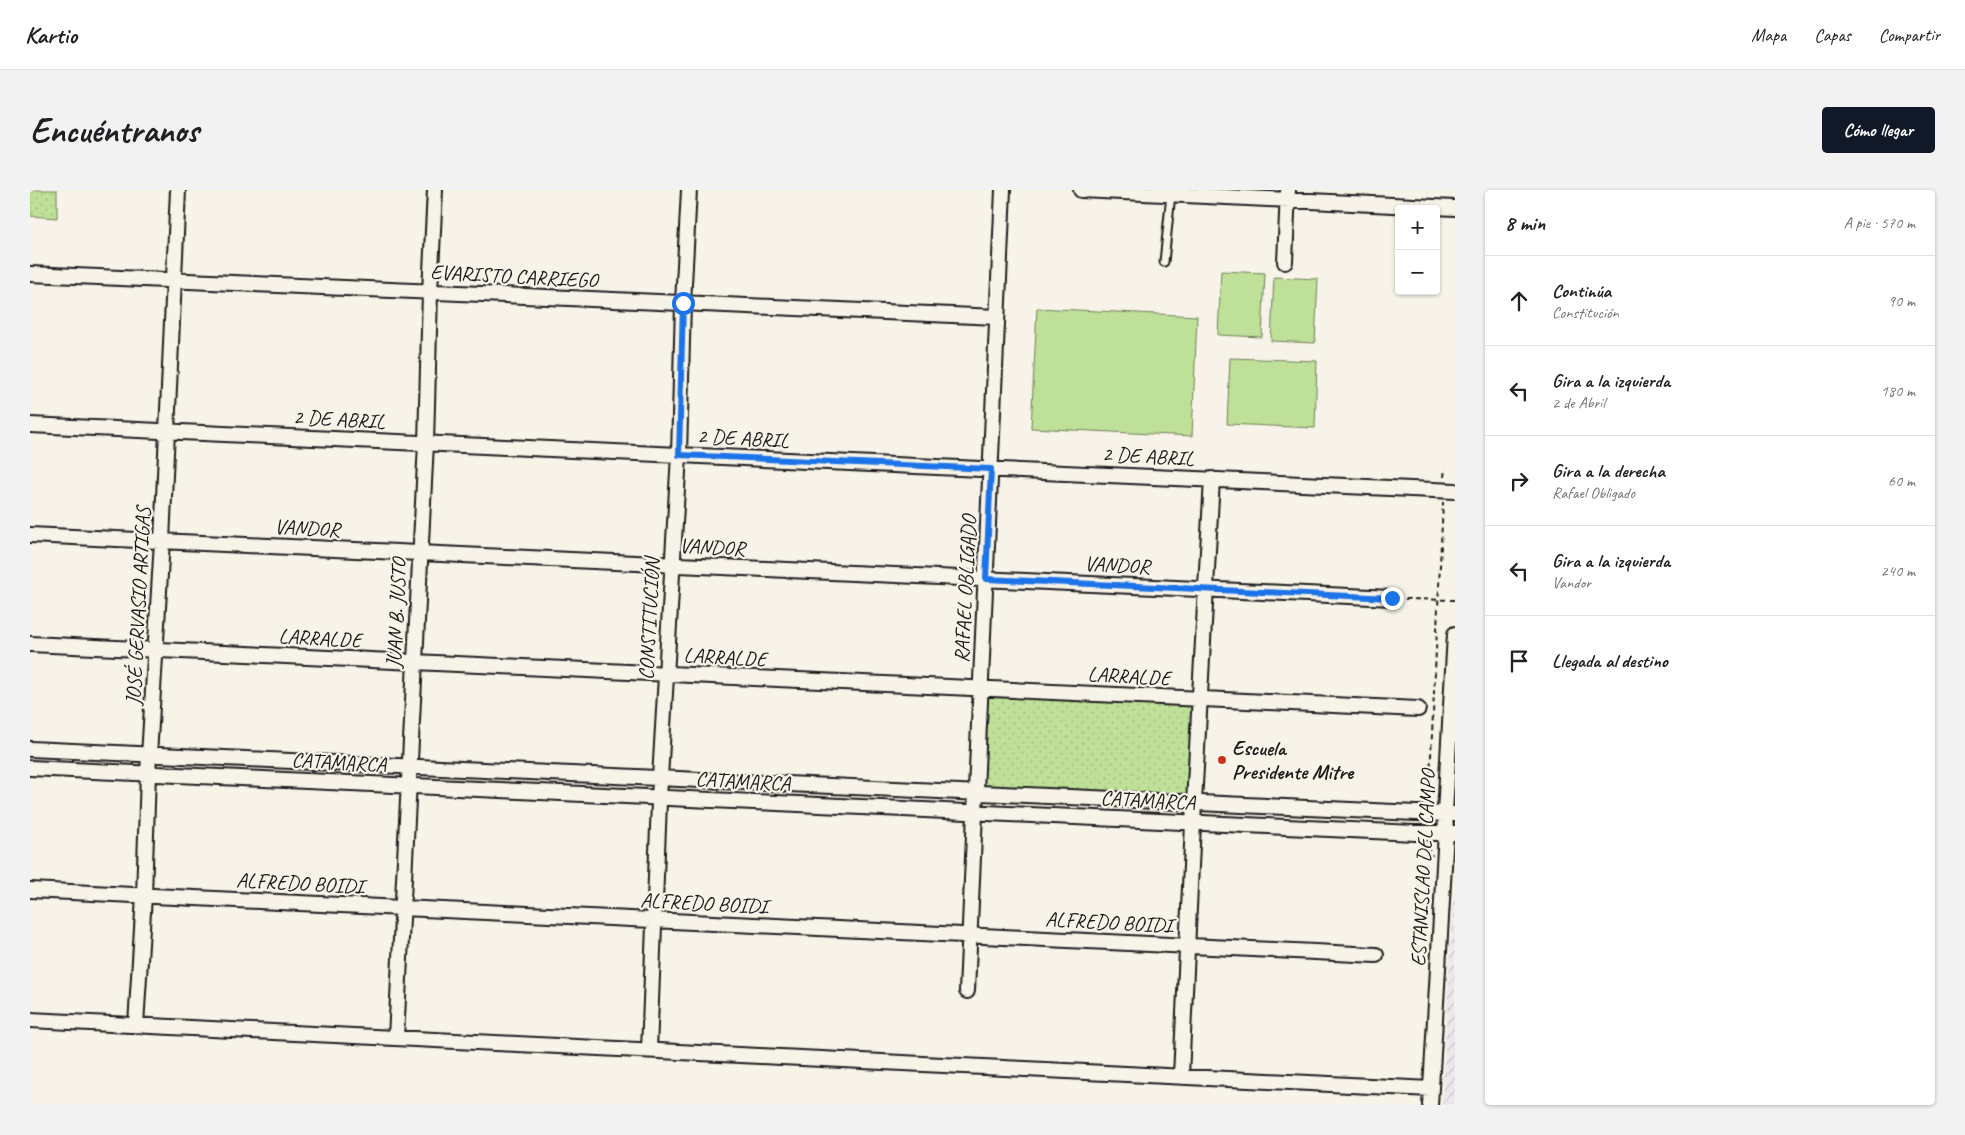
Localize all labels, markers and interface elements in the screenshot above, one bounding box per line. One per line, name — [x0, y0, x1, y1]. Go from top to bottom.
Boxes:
text: Kartio — [25, 20, 77, 50]
text: Mapa — [1751, 24, 1786, 46]
text: Capas — [1814, 24, 1851, 46]
text: Compartir — [1879, 24, 1940, 46]
button: Cómo llegar — [1822, 107, 1935, 153]
text: Encuéntranos — [30, 108, 199, 153]
map controls — [1395, 205, 1440, 295]
button: + — [1395, 205, 1440, 250]
text: 8 min — [1505, 210, 1545, 236]
text: A pie · 570 m — [1844, 213, 1915, 233]
button: − — [1395, 250, 1440, 295]
street label: EVARISTO CARRIEGO — [430, 259, 601, 293]
text: Continúa — [1552, 279, 1611, 303]
icon: ahead — [1505, 287, 1533, 315]
text: 90 m — [1888, 291, 1915, 311]
route start — [672, 292, 695, 315]
text: Constitución — [1552, 303, 1619, 323]
text: Gira a la izquierda — [1552, 369, 1670, 393]
icon: left — [1505, 377, 1533, 405]
text: 180 m — [1881, 381, 1915, 401]
text: 2 de Abril — [1552, 393, 1605, 413]
street label: 2 DE ABRIL — [293, 404, 387, 434]
street label: 2 DE ABRIL — [697, 423, 791, 453]
street label: 2 DE ABRIL — [1102, 441, 1196, 471]
text: Gira a la derecha — [1552, 459, 1665, 483]
icon: right — [1505, 467, 1533, 495]
text: 60 m — [1888, 471, 1915, 491]
text: Rafael Obligado — [1552, 483, 1635, 503]
street label: JOSÉ GERVASIO ARTIGAS — [120, 503, 156, 707]
street label: RAFAEL OBLIGADO — [948, 512, 982, 663]
street label: VANDOR — [274, 513, 343, 543]
street label: VANDOR — [679, 532, 748, 562]
text: Gira a la izquierda — [1552, 549, 1670, 573]
street label: VANDOR — [1084, 550, 1153, 580]
street label: CONSTITUCIÓN — [633, 554, 665, 680]
street label: JUAN B. JUSTO — [380, 555, 412, 670]
icon: left — [1505, 557, 1533, 585]
text: 240 m — [1881, 561, 1915, 581]
text: Vandor — [1552, 573, 1591, 593]
route end — [1381, 587, 1404, 610]
street label: LARRALDE — [278, 623, 365, 653]
street label: LARRALDE — [683, 642, 770, 672]
icon: arrive — [1505, 647, 1533, 675]
text: Llegada al destino — [1552, 649, 1668, 673]
street label: LARRALDE — [1087, 661, 1174, 691]
place label: Escuela Presidente Mitre — [1232, 735, 1355, 785]
street label: CATAMARCA — [291, 747, 388, 778]
marker: Escuela Presidente Mitre — [1216, 754, 1228, 766]
street label: CATAMARCA — [695, 766, 792, 797]
street label: ESTANISLAO DEL CAMPO — [1405, 766, 1441, 967]
street label: CATAMARCA — [1100, 785, 1197, 816]
street label: ALFREDO BOIDI — [236, 867, 369, 900]
street label: ALFREDO BOIDI — [640, 887, 773, 920]
street label: ALFREDO BOIDI — [1045, 906, 1178, 939]

